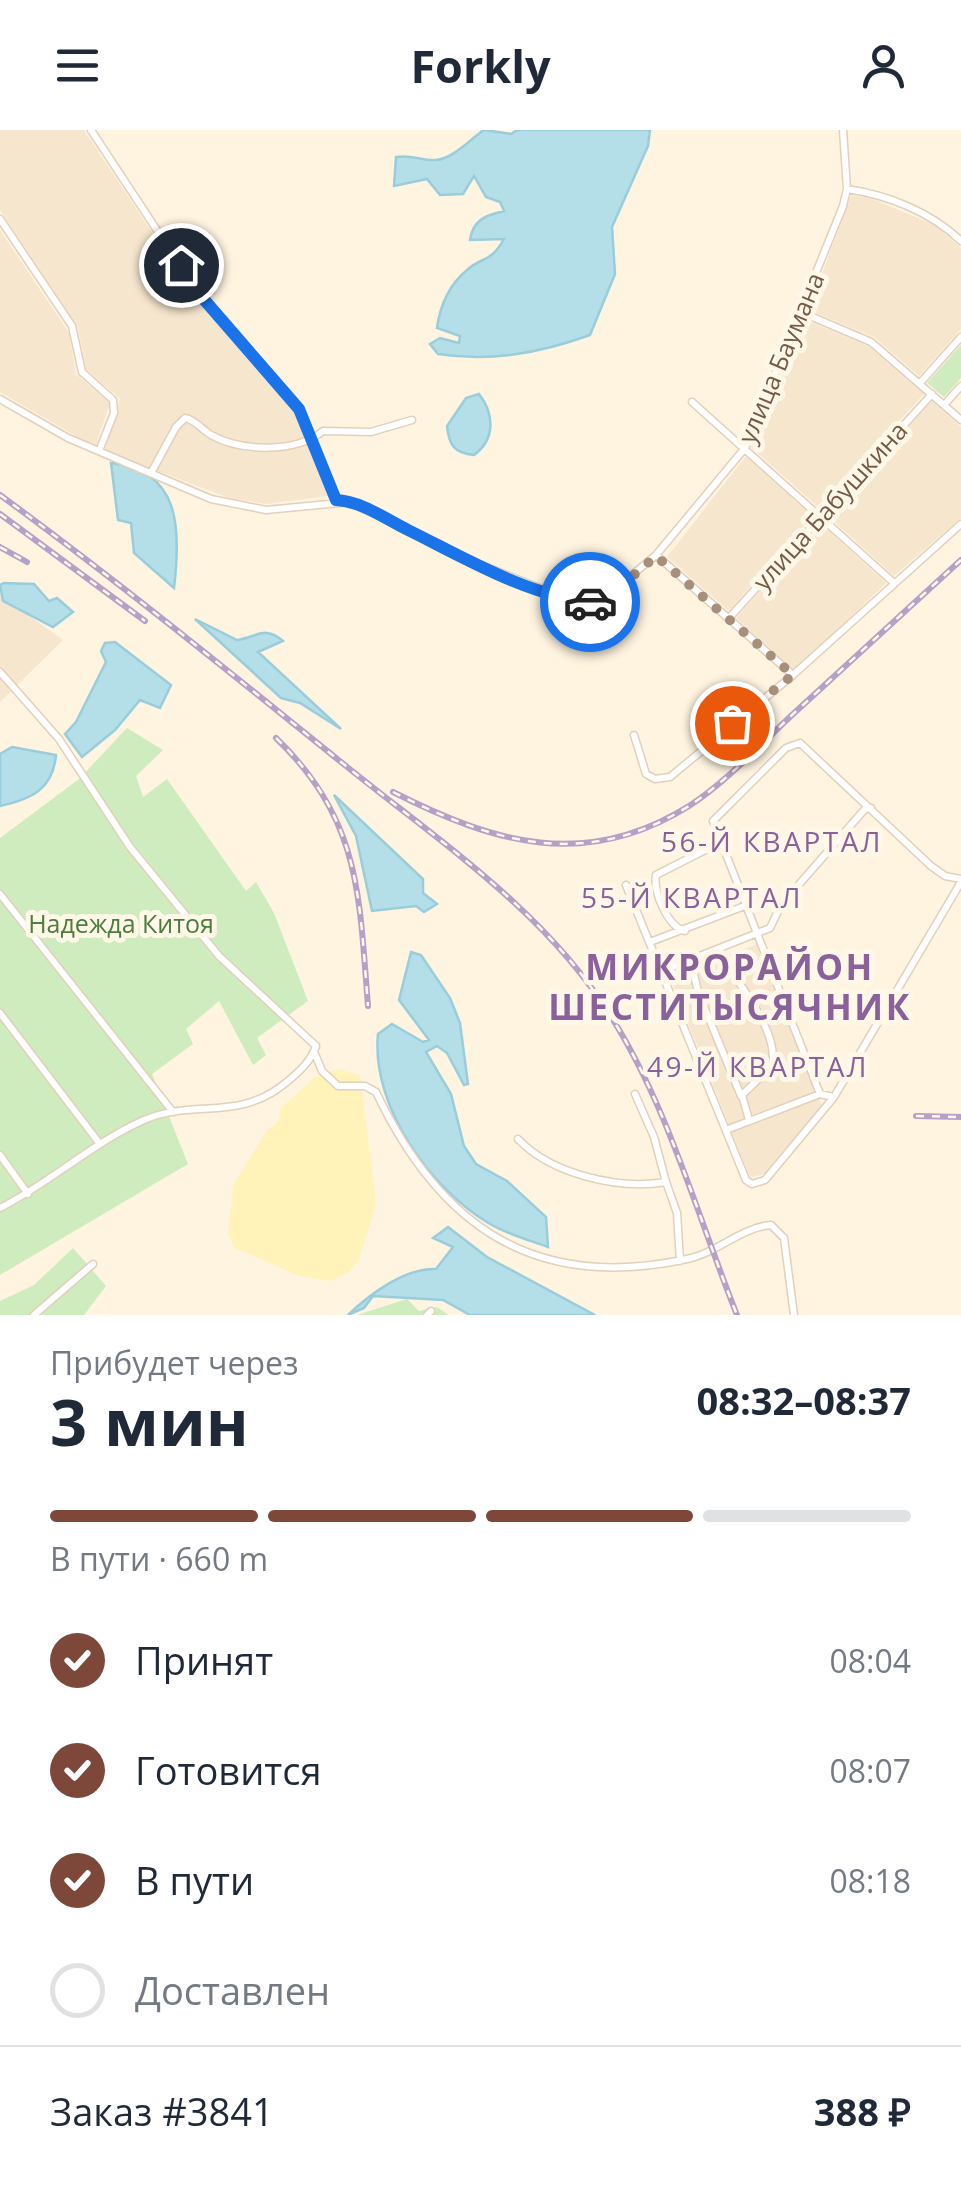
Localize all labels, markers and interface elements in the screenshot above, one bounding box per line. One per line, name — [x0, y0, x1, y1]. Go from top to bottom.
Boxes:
text: Forkly — [410, 35, 551, 96]
icon: menu — [50, 38, 105, 93]
icon: person — [856, 38, 911, 93]
pin — [139, 223, 224, 308]
icon: home — [154, 238, 209, 293]
street label: улица Баумана — [729, 267, 831, 448]
street label: улица Бабушкина — [744, 414, 914, 597]
courier — [540, 552, 640, 652]
icon: car — [563, 575, 618, 630]
pin — [690, 681, 775, 766]
icon: bag — [705, 696, 760, 751]
district label: 56-Й КВАРТАЛ — [661, 822, 883, 860]
district label: 55-Й КВАРТАЛ — [581, 878, 803, 916]
park label: Надежда Китоя — [28, 906, 214, 940]
district label: МИКРОРАЙОН ШЕСТИТЫСЯЧНИК — [548, 943, 912, 1030]
district label: 49-Й КВАРТАЛ — [647, 1047, 869, 1085]
text: Прибудет через — [50, 1341, 298, 1384]
text: 08:32–08:37 — [697, 1374, 911, 1426]
text: 3 мин — [50, 1377, 249, 1465]
text: В пути · 660 m — [50, 1537, 268, 1580]
icon: check — [50, 1633, 105, 1688]
text: Принят — [135, 1634, 273, 1686]
text: 08:04 — [829, 1639, 911, 1682]
icon: check — [50, 1743, 105, 1798]
text: Готовится — [135, 1744, 321, 1796]
text: 08:07 — [829, 1749, 911, 1792]
icon: check — [50, 1853, 105, 1908]
text: В пути — [135, 1854, 254, 1906]
text: 08:18 — [829, 1859, 911, 1902]
text: Доставлен — [135, 1964, 330, 2016]
text: Заказ #3841 — [50, 2085, 274, 2137]
text: 388 ₽ — [814, 2085, 911, 2137]

